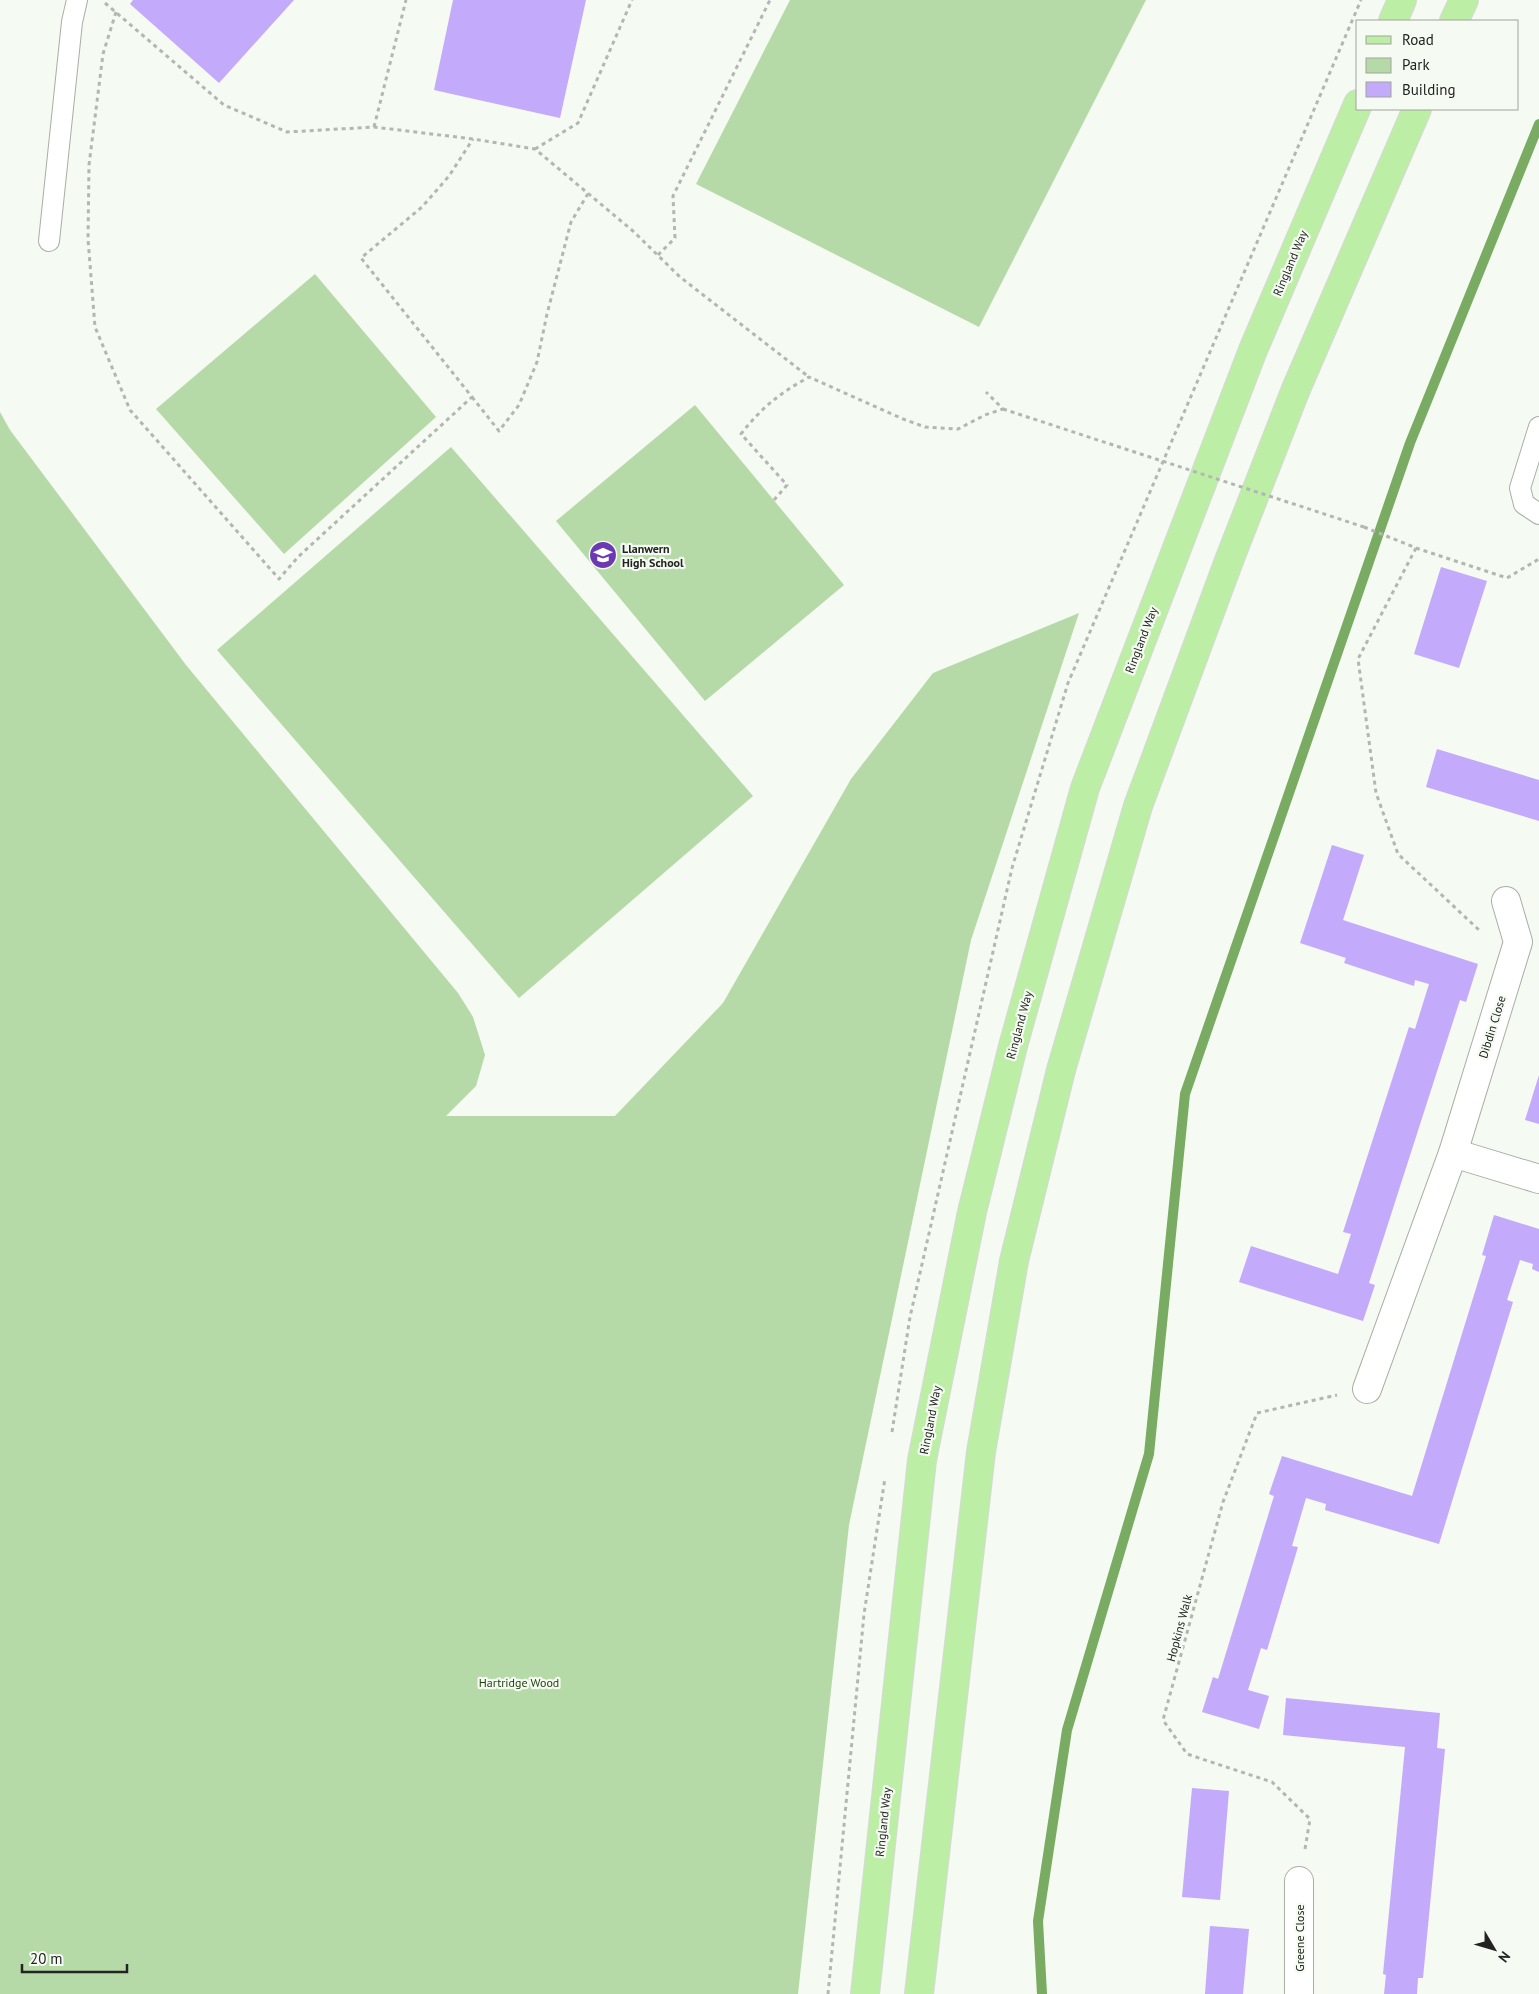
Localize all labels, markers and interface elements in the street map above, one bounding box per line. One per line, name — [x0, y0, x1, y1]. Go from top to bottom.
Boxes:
legend — [1356, 20, 1519, 110]
text: Road — [1402, 30, 1434, 49]
text: Park — [1402, 55, 1430, 74]
text: Building — [1402, 80, 1456, 99]
street label: Ringland Way — [1269, 228, 1311, 298]
school or university icon: Llanwern High School — [588, 540, 618, 570]
place label: Llanwern High School — [622, 541, 684, 570]
street label: Ringland Way — [1121, 604, 1161, 675]
street label: Ringland Way — [1003, 989, 1035, 1061]
street label: Dibdin Close — [1475, 994, 1509, 1060]
street label: Ringland Way — [916, 1384, 944, 1456]
street label: Hopkins Walk — [1163, 1592, 1195, 1663]
park label: Hartridge Wood — [479, 1675, 559, 1690]
street label: Ringland Way — [872, 1786, 894, 1857]
street label: Greene Close — [1292, 1904, 1307, 1972]
north arrow — [1469, 1924, 1519, 1974]
scale bar — [22, 1942, 128, 1974]
text: N — [1494, 1948, 1514, 1966]
text: 20 m — [30, 1949, 63, 1968]

